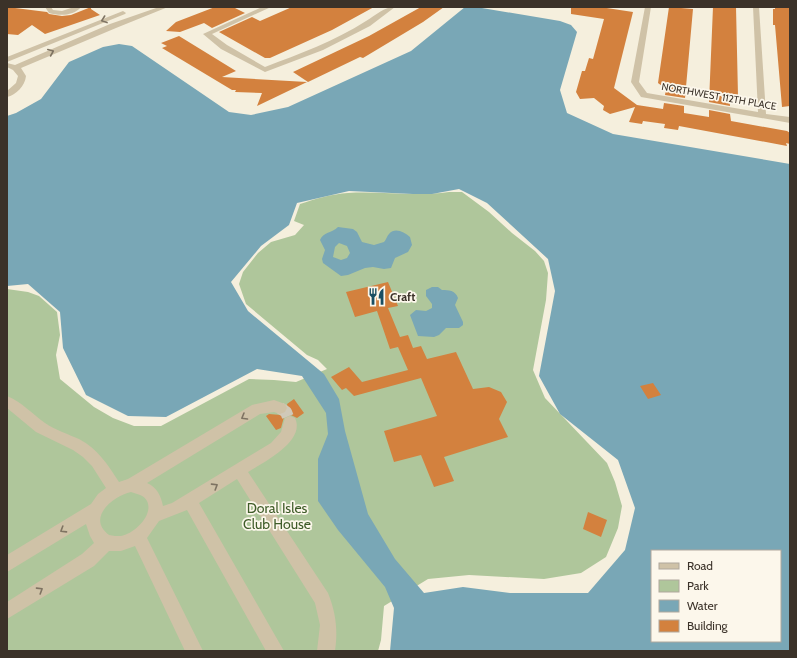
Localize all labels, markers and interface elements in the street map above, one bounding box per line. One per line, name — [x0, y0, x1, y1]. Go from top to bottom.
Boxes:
one-way arrow — [101, 15, 108, 24]
one-way arrow — [47, 48, 54, 56]
street label: NORTHWEST 112TH PLACE — [660, 80, 778, 113]
restaurant icon: Craft — [367, 287, 387, 307]
place label: Craft — [390, 289, 415, 304]
one-way arrow — [241, 412, 248, 419]
one-way arrow — [211, 483, 218, 490]
park label: Doral Isles Club House — [243, 499, 311, 533]
one-way arrow — [60, 526, 67, 533]
legend — [651, 550, 781, 642]
text: Road — [687, 558, 713, 573]
text: Park — [687, 578, 709, 593]
one-way arrow — [36, 587, 43, 595]
text: Water — [687, 598, 718, 613]
text: Building — [687, 618, 729, 633]

